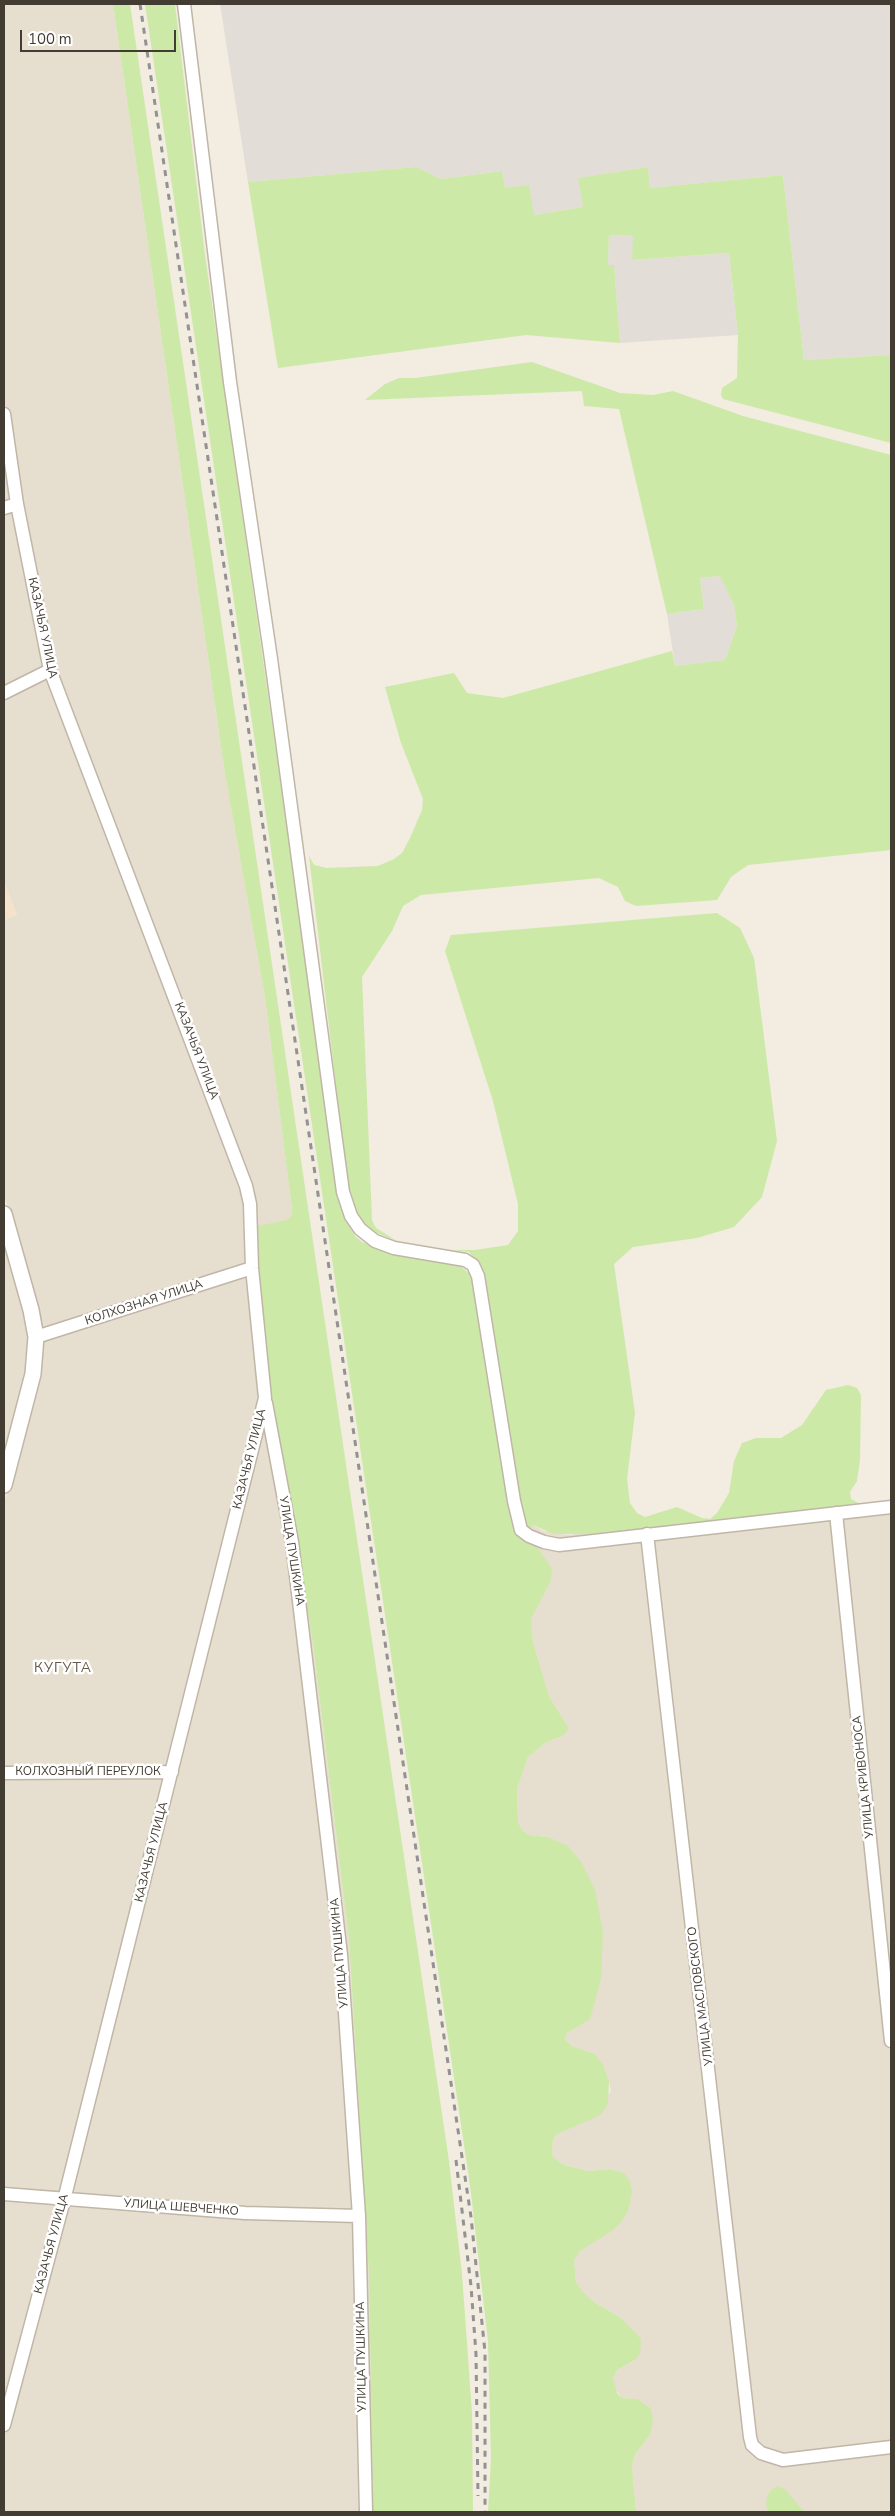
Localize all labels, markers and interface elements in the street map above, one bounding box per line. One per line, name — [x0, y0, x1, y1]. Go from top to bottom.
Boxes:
scale bar — [22, 20, 179, 52]
text: 100 m — [28, 29, 72, 49]
street label: КАЗАЧЬЯ УЛИЦА — [24, 576, 60, 680]
street label: КАЗАЧЬЯ УЛИЦА — [171, 1000, 221, 1102]
street label: КОЛХОЗНАЯ УЛИЦА — [83, 1277, 205, 1329]
street label: КАЗАЧЬЯ УЛИЦА — [231, 1407, 269, 1511]
street label: УЛИЦА ПУШКИНА — [275, 1495, 307, 1607]
district label: КУГУТА — [33, 1661, 93, 1677]
street label: УЛИЦА КРИВОНОСА — [850, 1715, 878, 1839]
street label: КОЛХОЗНЫЙ ПЕРЕУЛОК — [15, 1765, 161, 1779]
street label: КАЗАЧЬЯ УЛИЦА — [133, 1800, 171, 1904]
street label: УЛИЦА ПУШКИНА — [328, 1897, 352, 2009]
street label: УЛИЦА МАСЛОВСКОГО — [685, 1925, 717, 2067]
street label: КАЗАЧЬЯ УЛИЦА — [32, 2192, 72, 2296]
street label: УЛИЦА ШЕВЧЕНКО — [123, 2197, 239, 2219]
street label: УЛИЦА ПУШКИНА — [354, 2302, 370, 2412]

